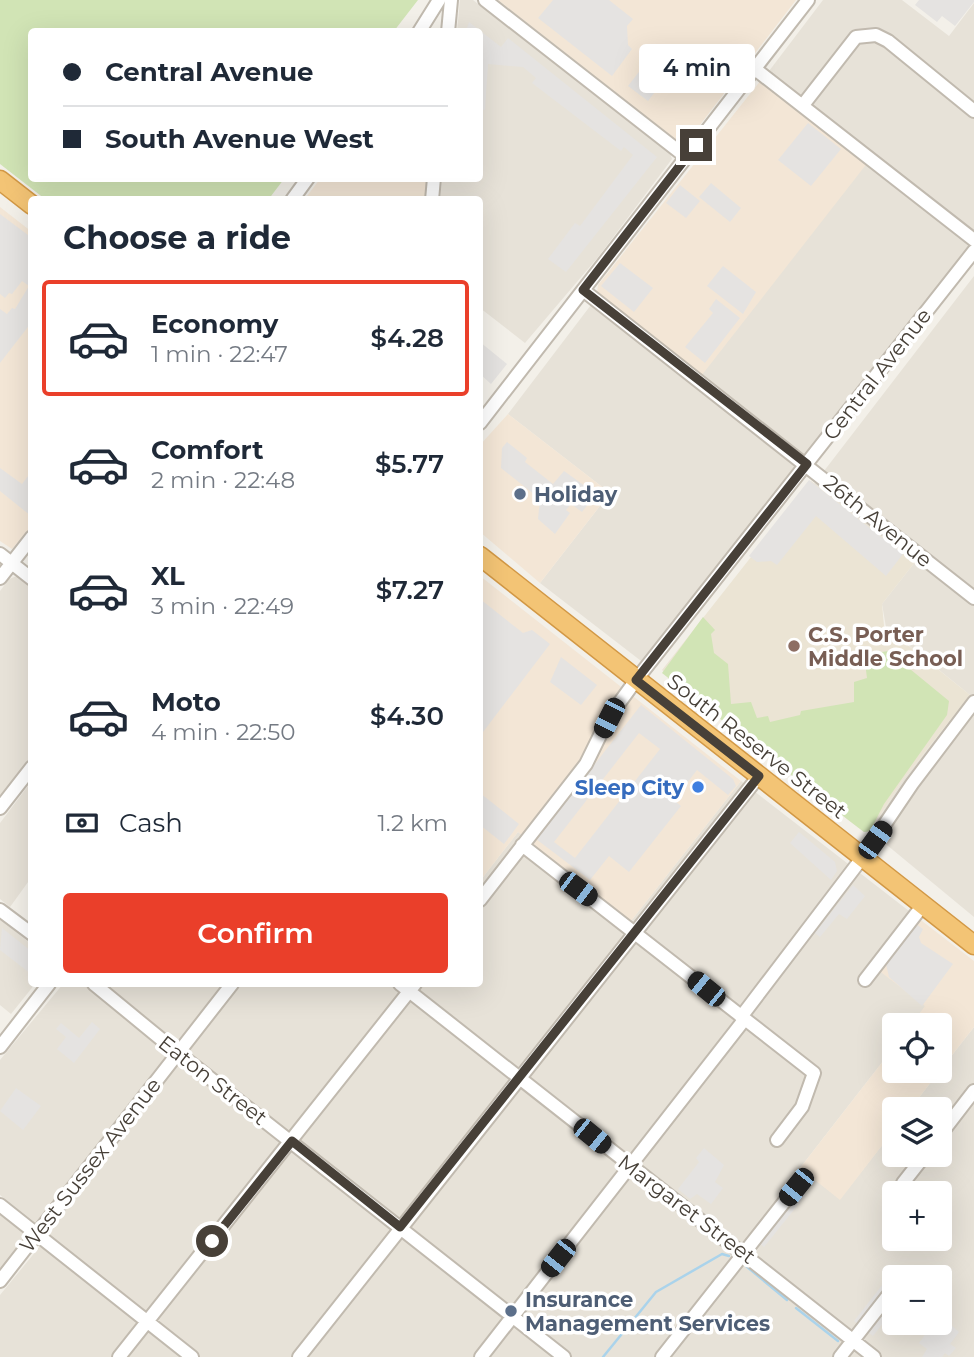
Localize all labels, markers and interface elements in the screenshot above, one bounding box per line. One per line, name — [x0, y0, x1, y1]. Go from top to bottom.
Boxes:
callout: 4 min — [638, 44, 754, 92]
text: 4 min — [663, 54, 731, 82]
text: Central Avenue — [105, 56, 313, 88]
text: South Avenue West — [105, 123, 374, 155]
route end — [680, 129, 712, 161]
text: Choose a ride — [63, 218, 291, 257]
street label: Central Avenue — [818, 303, 936, 445]
icon: car — [67, 307, 130, 370]
text: Economy — [151, 308, 278, 340]
text: $4.28 — [371, 322, 444, 354]
text: 1 min · 22:47 — [151, 340, 288, 368]
icon: car — [67, 433, 130, 496]
text: Comfort — [151, 434, 263, 466]
text: $5.77 — [375, 448, 444, 480]
text: 2 min · 22:48 — [151, 466, 295, 494]
street label: 26th Avenue — [819, 470, 937, 572]
place label: Holiday — [534, 482, 618, 507]
marker: Holiday — [512, 486, 528, 502]
icon: car — [67, 559, 130, 622]
text: XL — [151, 560, 185, 592]
text: $7.27 — [376, 574, 444, 606]
text: 3 min · 22:49 — [151, 592, 294, 620]
place label: C.S. Porter Middle School — [808, 622, 963, 671]
marker: C.S. Porter Middle School — [786, 638, 802, 654]
street label: South Reserve Street — [662, 668, 852, 824]
icon: car — [67, 685, 130, 748]
text: Moto — [151, 686, 221, 718]
car — [591, 695, 628, 741]
text: $4.30 — [370, 700, 444, 732]
text: 4 min · 22:50 — [151, 718, 295, 746]
place label: Sleep City — [575, 775, 684, 800]
marker: Sleep City — [690, 779, 706, 795]
icon: cash — [63, 804, 101, 842]
text: Cash — [119, 807, 183, 839]
text: 1.2 km — [378, 809, 448, 837]
car — [855, 817, 896, 863]
car — [555, 868, 602, 910]
button: Confirm — [63, 893, 448, 973]
car — [684, 968, 729, 1010]
map controls — [882, 1013, 952, 1335]
button: locate — [882, 1013, 952, 1083]
street label: Eaton Street — [154, 1030, 272, 1130]
street label: West Sussex Avenue — [14, 1073, 166, 1257]
button: layers — [882, 1097, 952, 1167]
car — [570, 1115, 615, 1157]
street label: Margaret Street — [613, 1149, 761, 1269]
car — [775, 1164, 818, 1210]
button: + — [882, 1181, 952, 1251]
route start — [196, 1225, 228, 1257]
car — [537, 1235, 580, 1281]
button: − — [882, 1265, 952, 1335]
place label: Insurance Management Services — [525, 1287, 770, 1336]
marker: Insurance Management Services — [503, 1303, 519, 1319]

